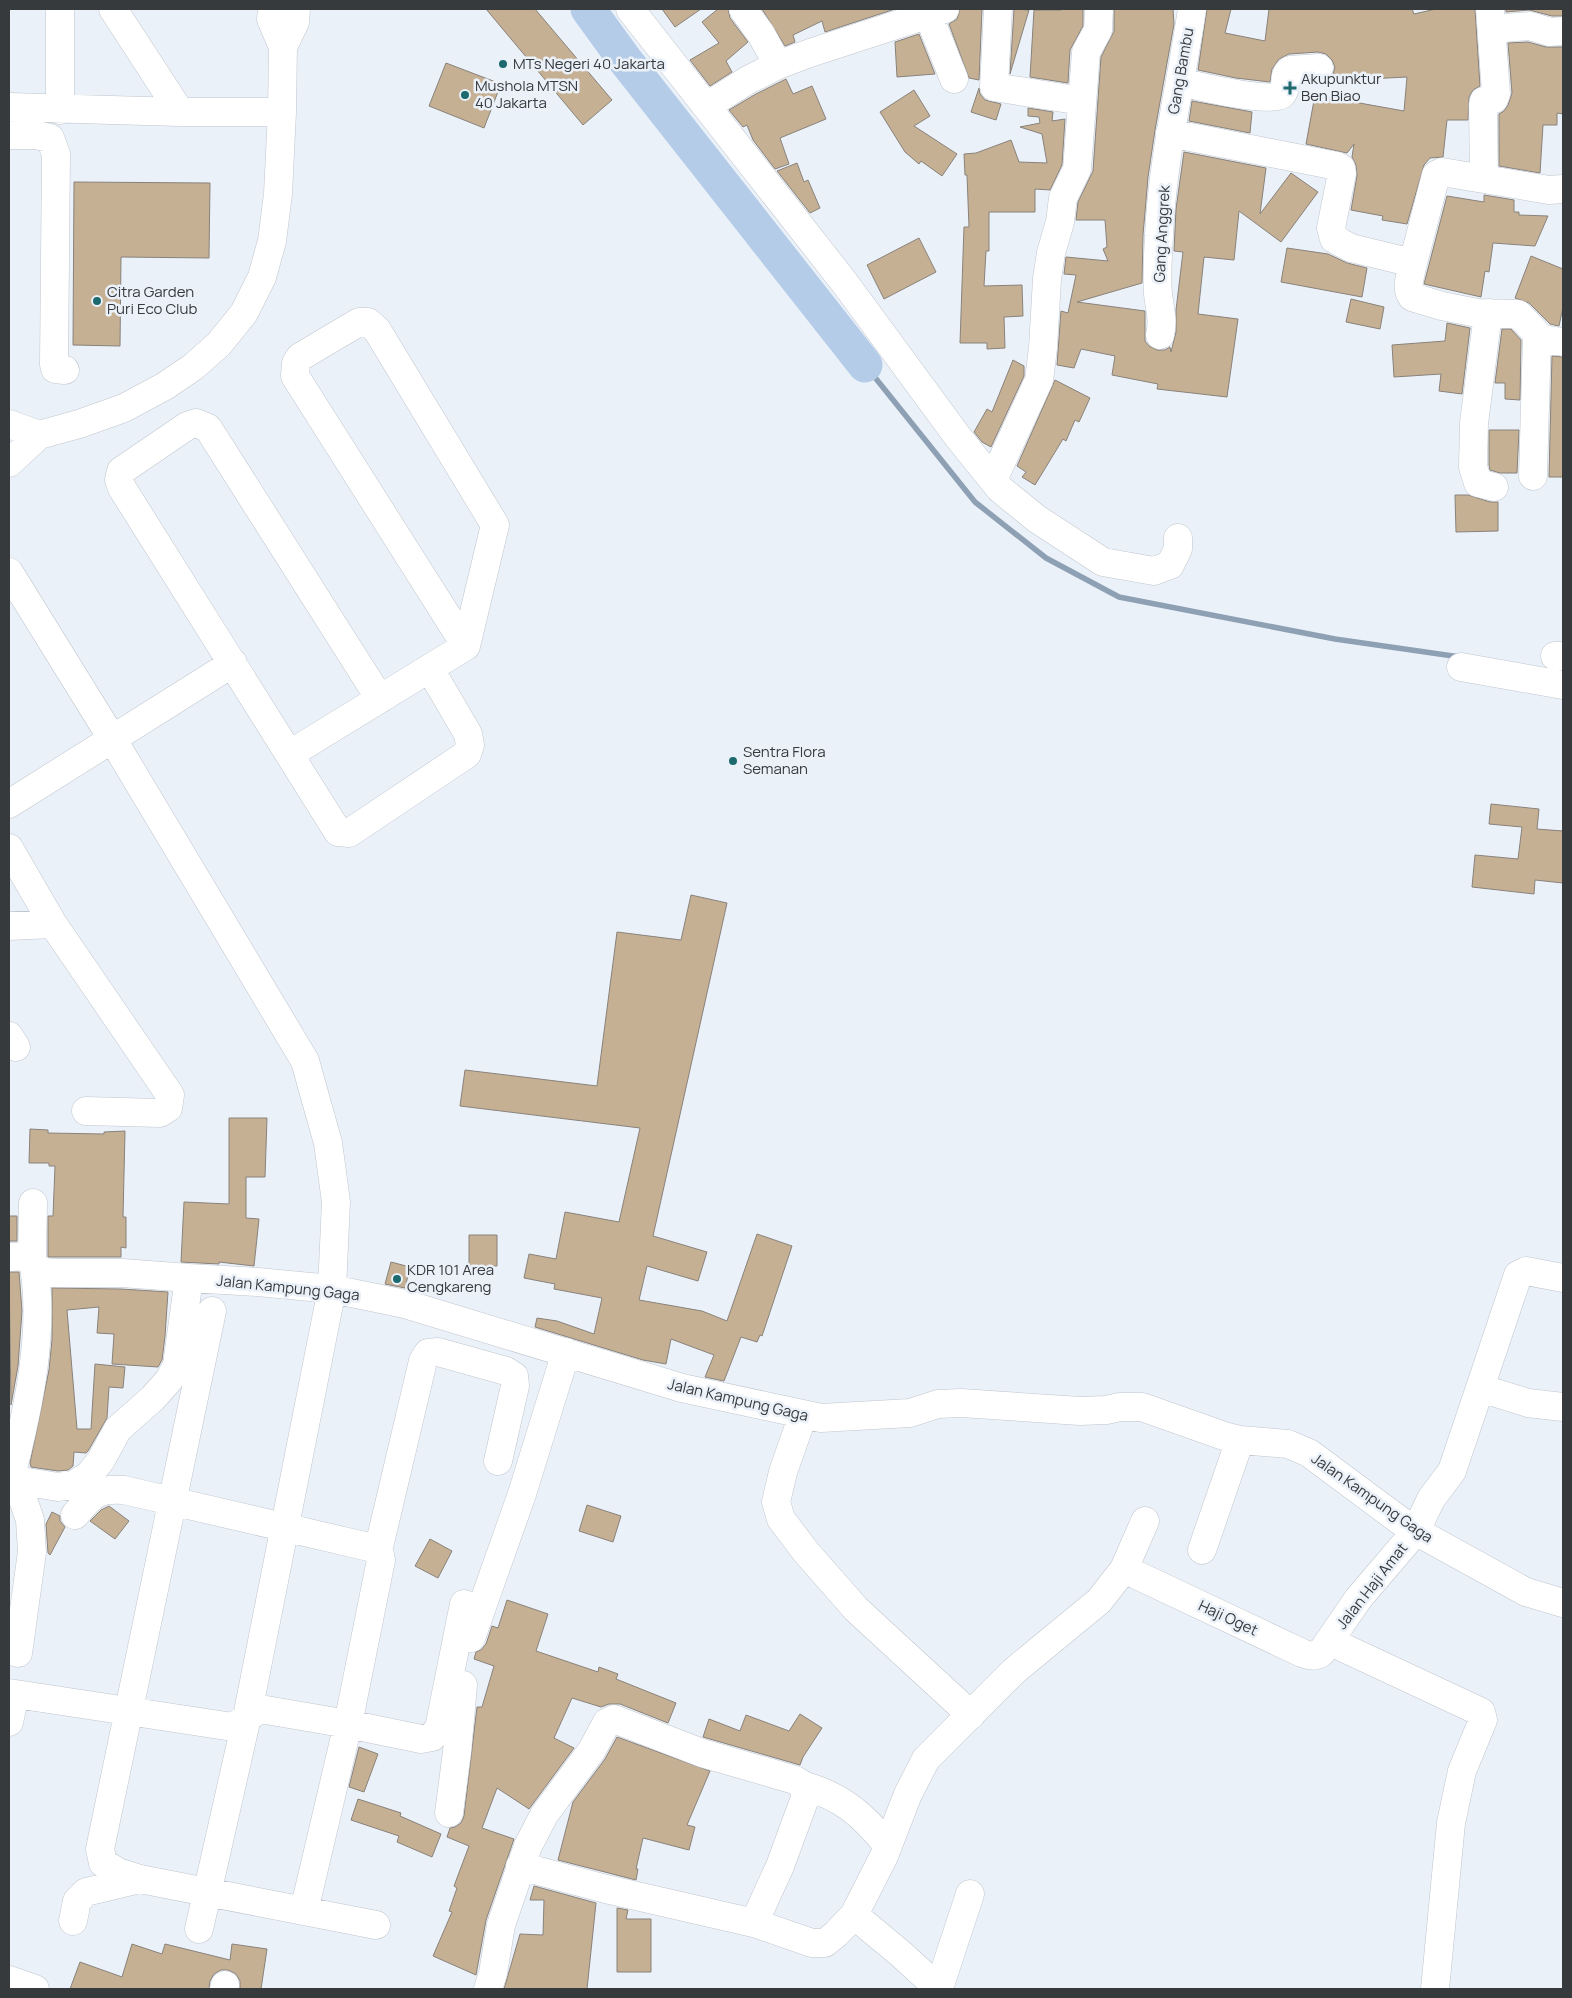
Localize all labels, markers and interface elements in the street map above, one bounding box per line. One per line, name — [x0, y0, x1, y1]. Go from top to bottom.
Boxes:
street label: Gang Bambu — [1163, 26, 1198, 116]
place label: MTs Negeri 40 Jakarta — [513, 53, 665, 74]
marker: MTs Negeri 40 Jakarta — [497, 58, 509, 70]
place label: Akupunktur Ben Biao — [1301, 68, 1382, 106]
place label: Mushola MTSN 40 Jakarta — [475, 75, 578, 113]
marker: Akupunktur Ben Biao — [1283, 81, 1297, 95]
marker: Mushola MTSN 40 Jakarta — [459, 89, 471, 101]
street label: Gang Anggrek — [1148, 184, 1175, 283]
place label: Citra Garden Puri Eco Club — [107, 281, 198, 319]
marker: Citra Garden Puri Eco Club — [91, 295, 103, 307]
place label: Sentra Flora Semanan — [743, 741, 826, 779]
marker: Sentra Flora Semanan — [727, 755, 739, 767]
place label: KDR 101 Area Cengkareng — [407, 1259, 494, 1297]
street label: Jalan Kampung Gaga — [216, 1270, 361, 1305]
marker: KDR 101 Area Cengkareng — [391, 1273, 403, 1285]
street label: Jalan Kampung Gaga — [666, 1373, 810, 1426]
street label: Jalan Kampung Gaga — [1307, 1448, 1437, 1547]
street label: Jalan Haji Amat — [1331, 1538, 1412, 1633]
street label: Haji Oget — [1195, 1595, 1261, 1640]

